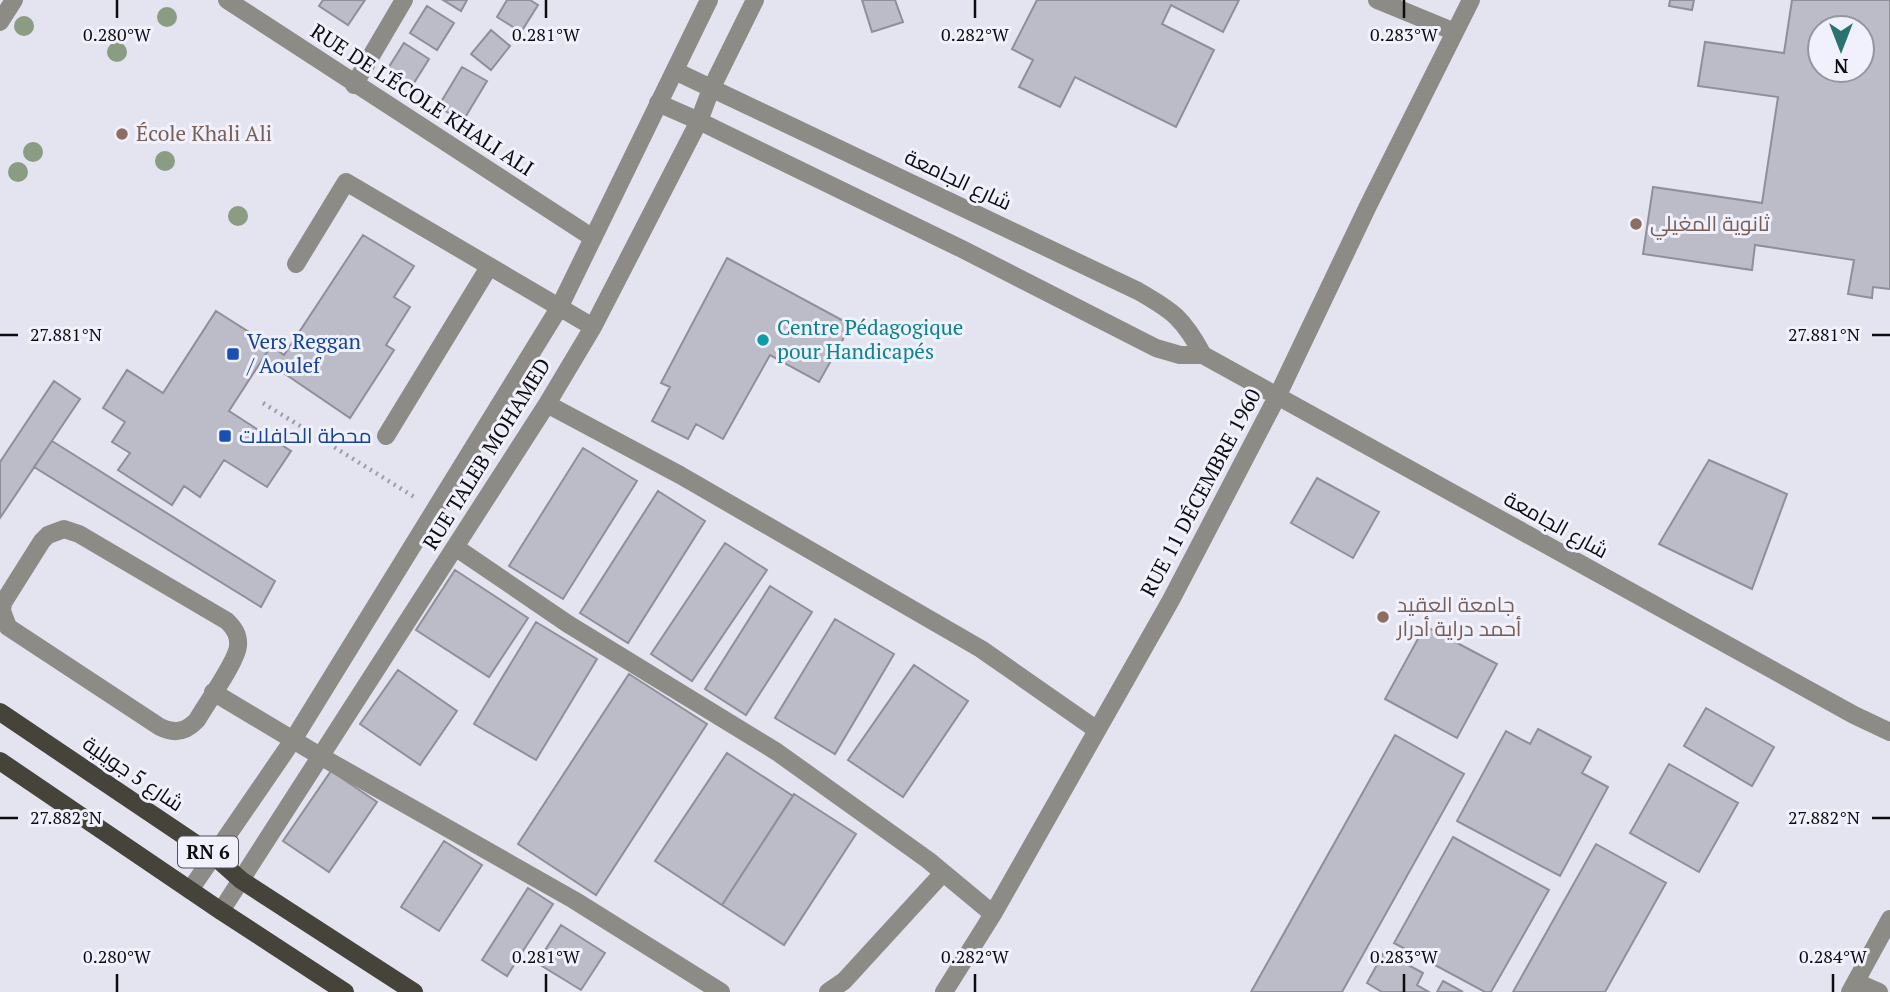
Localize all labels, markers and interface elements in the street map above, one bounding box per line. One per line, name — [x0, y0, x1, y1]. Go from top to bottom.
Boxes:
north arrow — [1806, 14, 1876, 84]
street label: RUE DE L'ÉCOLE KHALI ALI — [306, 17, 539, 182]
text: 0.280°W — [83, 22, 151, 46]
text: 0.281°W — [512, 22, 580, 46]
text: 0.282°W — [941, 22, 1009, 46]
text: 0.283°W — [1370, 22, 1438, 46]
text: N — [1833, 54, 1848, 79]
place label: École Khali Ali — [136, 119, 272, 147]
marker: École Khali Ali — [114, 126, 130, 142]
street label: شارع الجامعة — [900, 142, 1016, 217]
place label: ثانوية المغيلي — [1650, 209, 1770, 240]
marker: ثانوية المغيلي — [1628, 216, 1644, 232]
place label: Centre Pédagogique pour Handicapés — [777, 313, 963, 365]
text: 27.881°N — [30, 322, 102, 346]
text: 27.881°N — [1788, 322, 1860, 346]
place label: Vers Reggan / Aoulef — [246, 327, 362, 379]
marker: Centre Pédagogique pour Handicapés — [755, 332, 771, 348]
marker: Vers Reggan / Aoulef — [225, 346, 241, 362]
street label: RUE TALEB MOHAMED — [416, 352, 557, 555]
street label: RUE 11 DÉCEMBRE 1960 — [1133, 384, 1267, 601]
place label: محطة الحافلات — [239, 421, 372, 449]
marker: محطة الحافلات — [217, 428, 233, 444]
street label: شارع الجامعة — [1499, 484, 1614, 565]
place label: جامعة العقيد أحمد دراية أدرار — [1396, 590, 1521, 642]
marker: جامعة العقيد أحمد دراية أدرار — [1375, 609, 1391, 625]
street label: شارع 5 جويلية — [77, 729, 190, 818]
text: 27.882°N — [30, 805, 102, 829]
text: 27.882°N — [1788, 805, 1860, 829]
road number: RN 6 — [178, 836, 238, 867]
text: 0.280°W — [83, 944, 151, 968]
text: 0.281°W — [512, 944, 580, 968]
text: 0.282°W — [941, 944, 1009, 968]
text: 0.283°W — [1370, 944, 1438, 968]
text: 0.284°W — [1799, 944, 1867, 968]

